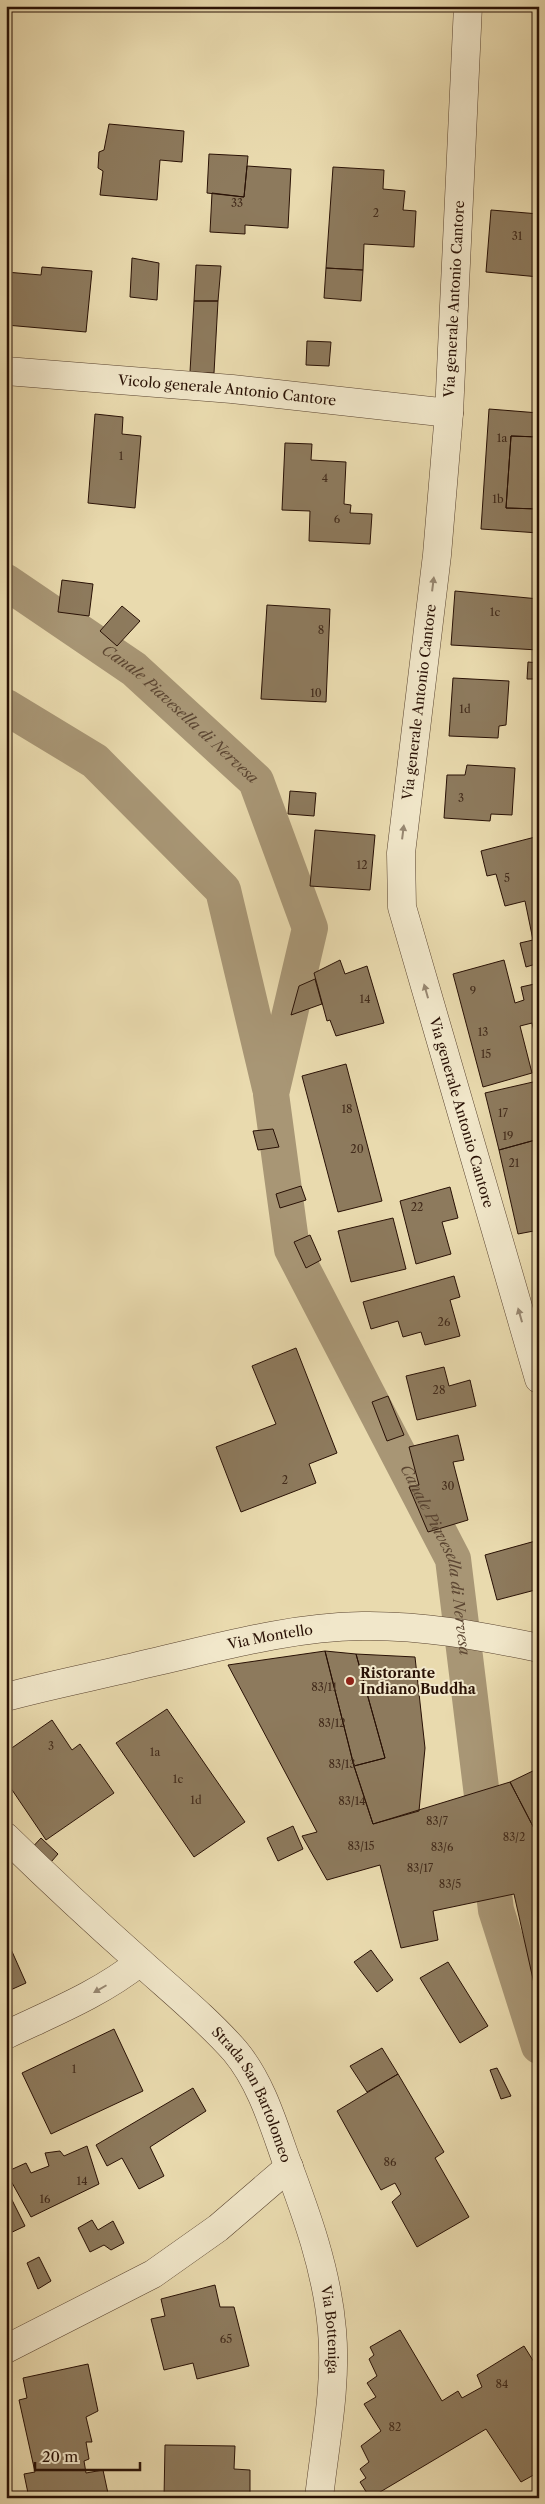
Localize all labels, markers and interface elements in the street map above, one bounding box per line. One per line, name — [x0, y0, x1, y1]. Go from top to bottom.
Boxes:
house number: 33 — [231, 196, 243, 210]
street label: Via generale Antonio Cantore — [440, 200, 468, 399]
house number: 2 — [373, 206, 379, 220]
house number: 31 — [512, 229, 523, 243]
street label: Vicolo generale Antonio Cantore — [116, 371, 337, 409]
house number: 1a — [497, 431, 507, 445]
house number: 1 — [119, 449, 124, 463]
house number: 4 — [322, 471, 328, 485]
house number: 1b — [492, 492, 504, 506]
house number: 6 — [334, 512, 341, 526]
one-way arrow — [429, 576, 437, 592]
street label: Via generale Antonio Cantore — [398, 603, 440, 802]
house number: 1c — [490, 605, 500, 619]
house number: 8 — [318, 623, 324, 637]
water label: Canale Piavesella di Nervesa — [99, 640, 262, 787]
house number: 10 — [310, 686, 322, 700]
house number: 1d — [459, 702, 471, 716]
house number: 3 — [458, 791, 464, 805]
one-way arrow — [399, 824, 407, 840]
house number: 12 — [357, 858, 367, 872]
house number: 5 — [504, 871, 510, 885]
one-way arrow — [422, 984, 430, 999]
house number: 9 — [470, 984, 476, 998]
house number: 14 — [360, 992, 370, 1006]
street label: Via generale Antonio Cantore — [425, 1014, 498, 1210]
house number: 13 — [478, 1025, 488, 1039]
house number: 15 — [481, 1047, 491, 1061]
house number: 18 — [341, 1102, 353, 1116]
house number: 17 — [498, 1106, 509, 1120]
house number: 19 — [502, 1129, 514, 1143]
house number: 20 — [350, 1142, 364, 1156]
house number: 21 — [509, 1156, 520, 1170]
house number: 22 — [411, 1200, 423, 1214]
one-way arrow — [516, 1308, 524, 1323]
house number: 26 — [438, 1315, 451, 1329]
house number: 28 — [433, 1383, 445, 1397]
water label: Canale Piavesella di Nervesa — [397, 1461, 475, 1656]
house number: 2 — [282, 1473, 288, 1487]
house number: 30 — [441, 1479, 455, 1493]
street label: Via Montello — [225, 1620, 314, 1654]
place label: Ristorante Indiano Buddha — [360, 1664, 477, 1698]
marker: Ristorante Indiano Buddha — [344, 1675, 356, 1687]
house number: 83/11 — [311, 1680, 337, 1694]
house number: 83/12 — [318, 1716, 346, 1730]
house number: 3 — [48, 1739, 54, 1753]
house number: 1a — [150, 1745, 160, 1759]
house number: 83/13 — [328, 1757, 356, 1771]
house number: 1c — [173, 1772, 183, 1786]
house number: 1d — [190, 1793, 202, 1807]
house number: 83/14 — [338, 1794, 366, 1808]
house number: 83/7 — [426, 1814, 448, 1828]
house number: 83/2 — [503, 1830, 525, 1844]
house number: 83/15 — [347, 1839, 375, 1853]
house number: 83/6 — [431, 1840, 454, 1854]
house number: 83/17 — [407, 1861, 434, 1875]
house number: 83/5 — [439, 1877, 461, 1891]
one-way arrow — [93, 1985, 106, 1994]
street label: Strada San Bartolomeo — [208, 2023, 295, 2165]
house number: 1 — [72, 2062, 77, 2076]
house number: 86 — [384, 2155, 397, 2169]
house number: 14 — [77, 2174, 87, 2188]
house number: 16 — [39, 2192, 51, 2206]
street label: Via Botteniga — [317, 2283, 342, 2375]
house number: 65 — [220, 2332, 232, 2346]
house number: 84 — [496, 2377, 508, 2391]
house number: 82 — [389, 2420, 401, 2434]
scale bar — [35, 2439, 140, 2471]
text: 20 m — [42, 2447, 78, 2466]

